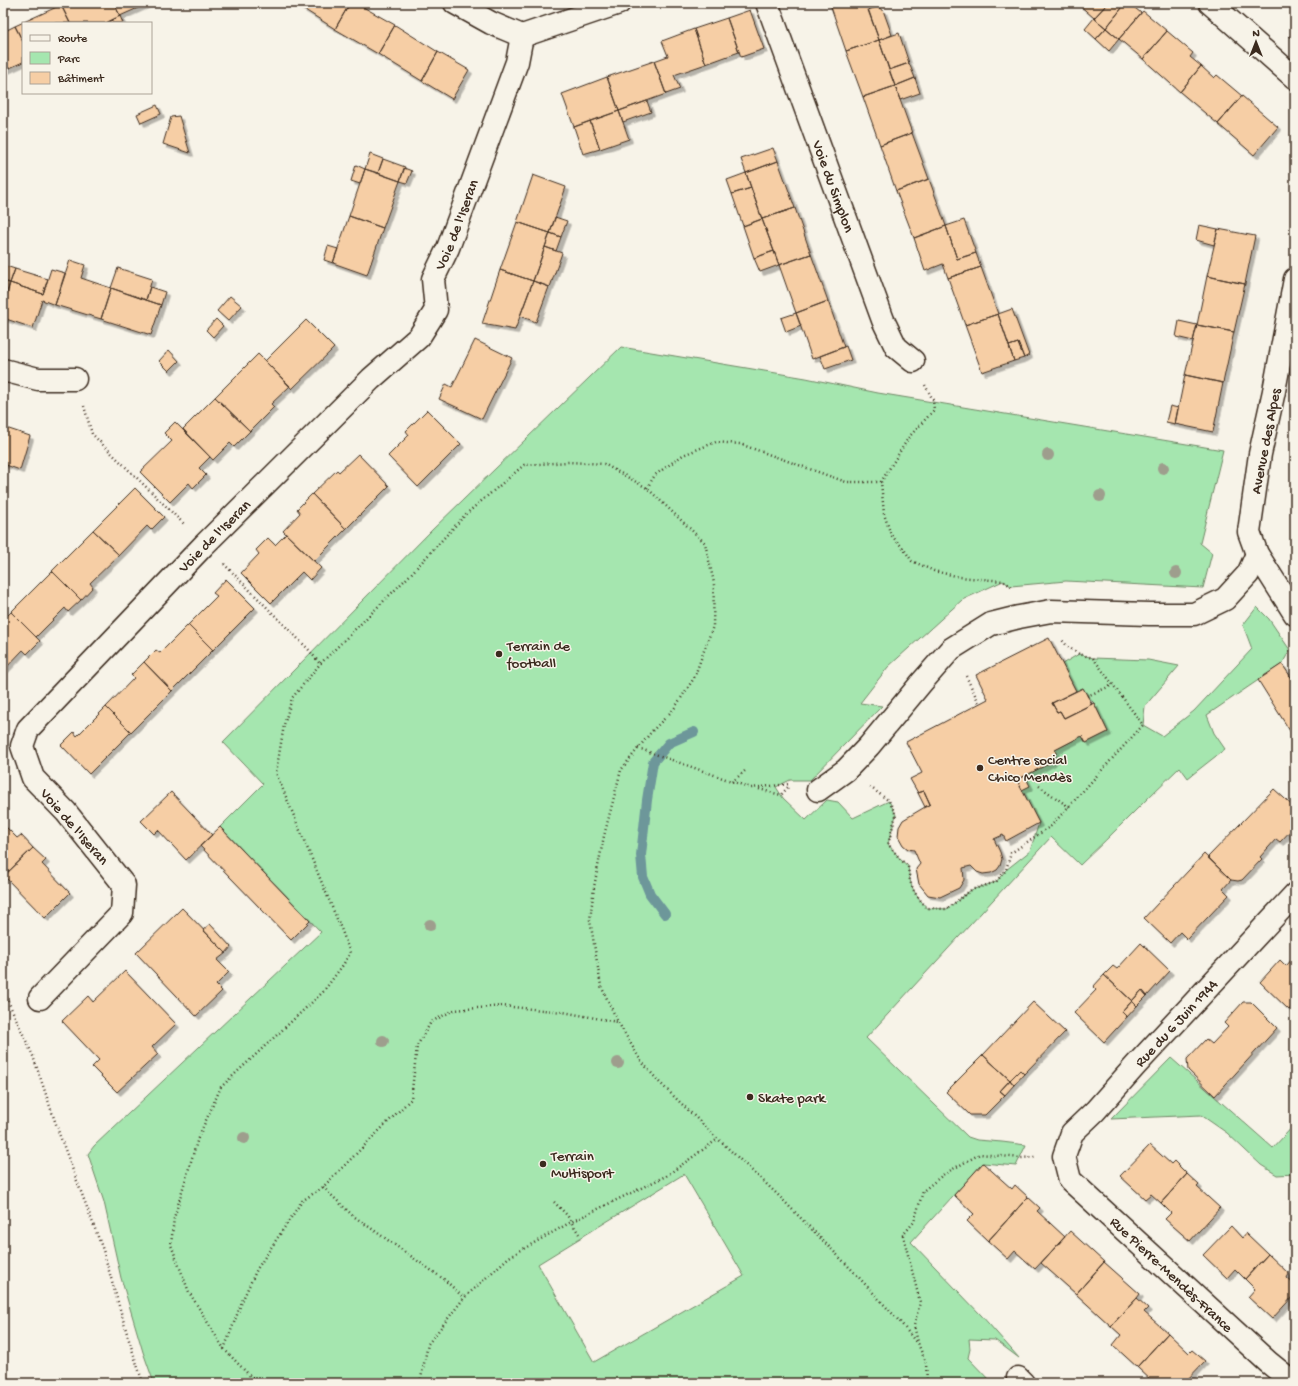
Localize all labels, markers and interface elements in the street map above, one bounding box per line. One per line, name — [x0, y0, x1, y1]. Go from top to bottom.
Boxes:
legend — [22, 22, 152, 94]
north arrow — [1236, 22, 1276, 62]
text: N — [1252, 28, 1260, 40]
text: Route — [58, 33, 88, 47]
text: Parc — [57, 53, 81, 67]
text: Bâtiment — [57, 73, 105, 87]
street label: Voie du Simplon — [807, 137, 857, 235]
street label: Voie de l'Iseran — [431, 177, 484, 274]
street label: Avenue des Alpes — [1248, 387, 1286, 496]
street label: Voie de l'Iseran — [175, 497, 255, 578]
place label: Terrain de football — [506, 638, 570, 673]
marker: Terrain de football — [494, 649, 504, 659]
place label: Centre social Chico Mendès — [988, 752, 1072, 787]
marker: Centre social Chico Mendès — [975, 763, 985, 773]
street label: Voie de l'Iseran — [35, 785, 112, 869]
street label: Rue du 6 Juin 1944 — [1132, 976, 1222, 1072]
place label: Skate park — [758, 1090, 826, 1108]
marker: Skate park — [745, 1092, 755, 1102]
place label: Terrain Multisport — [550, 1148, 615, 1183]
marker: Terrain Multisport — [538, 1159, 548, 1169]
street label: Rue Pierre-Mendès-France — [1105, 1214, 1236, 1337]

